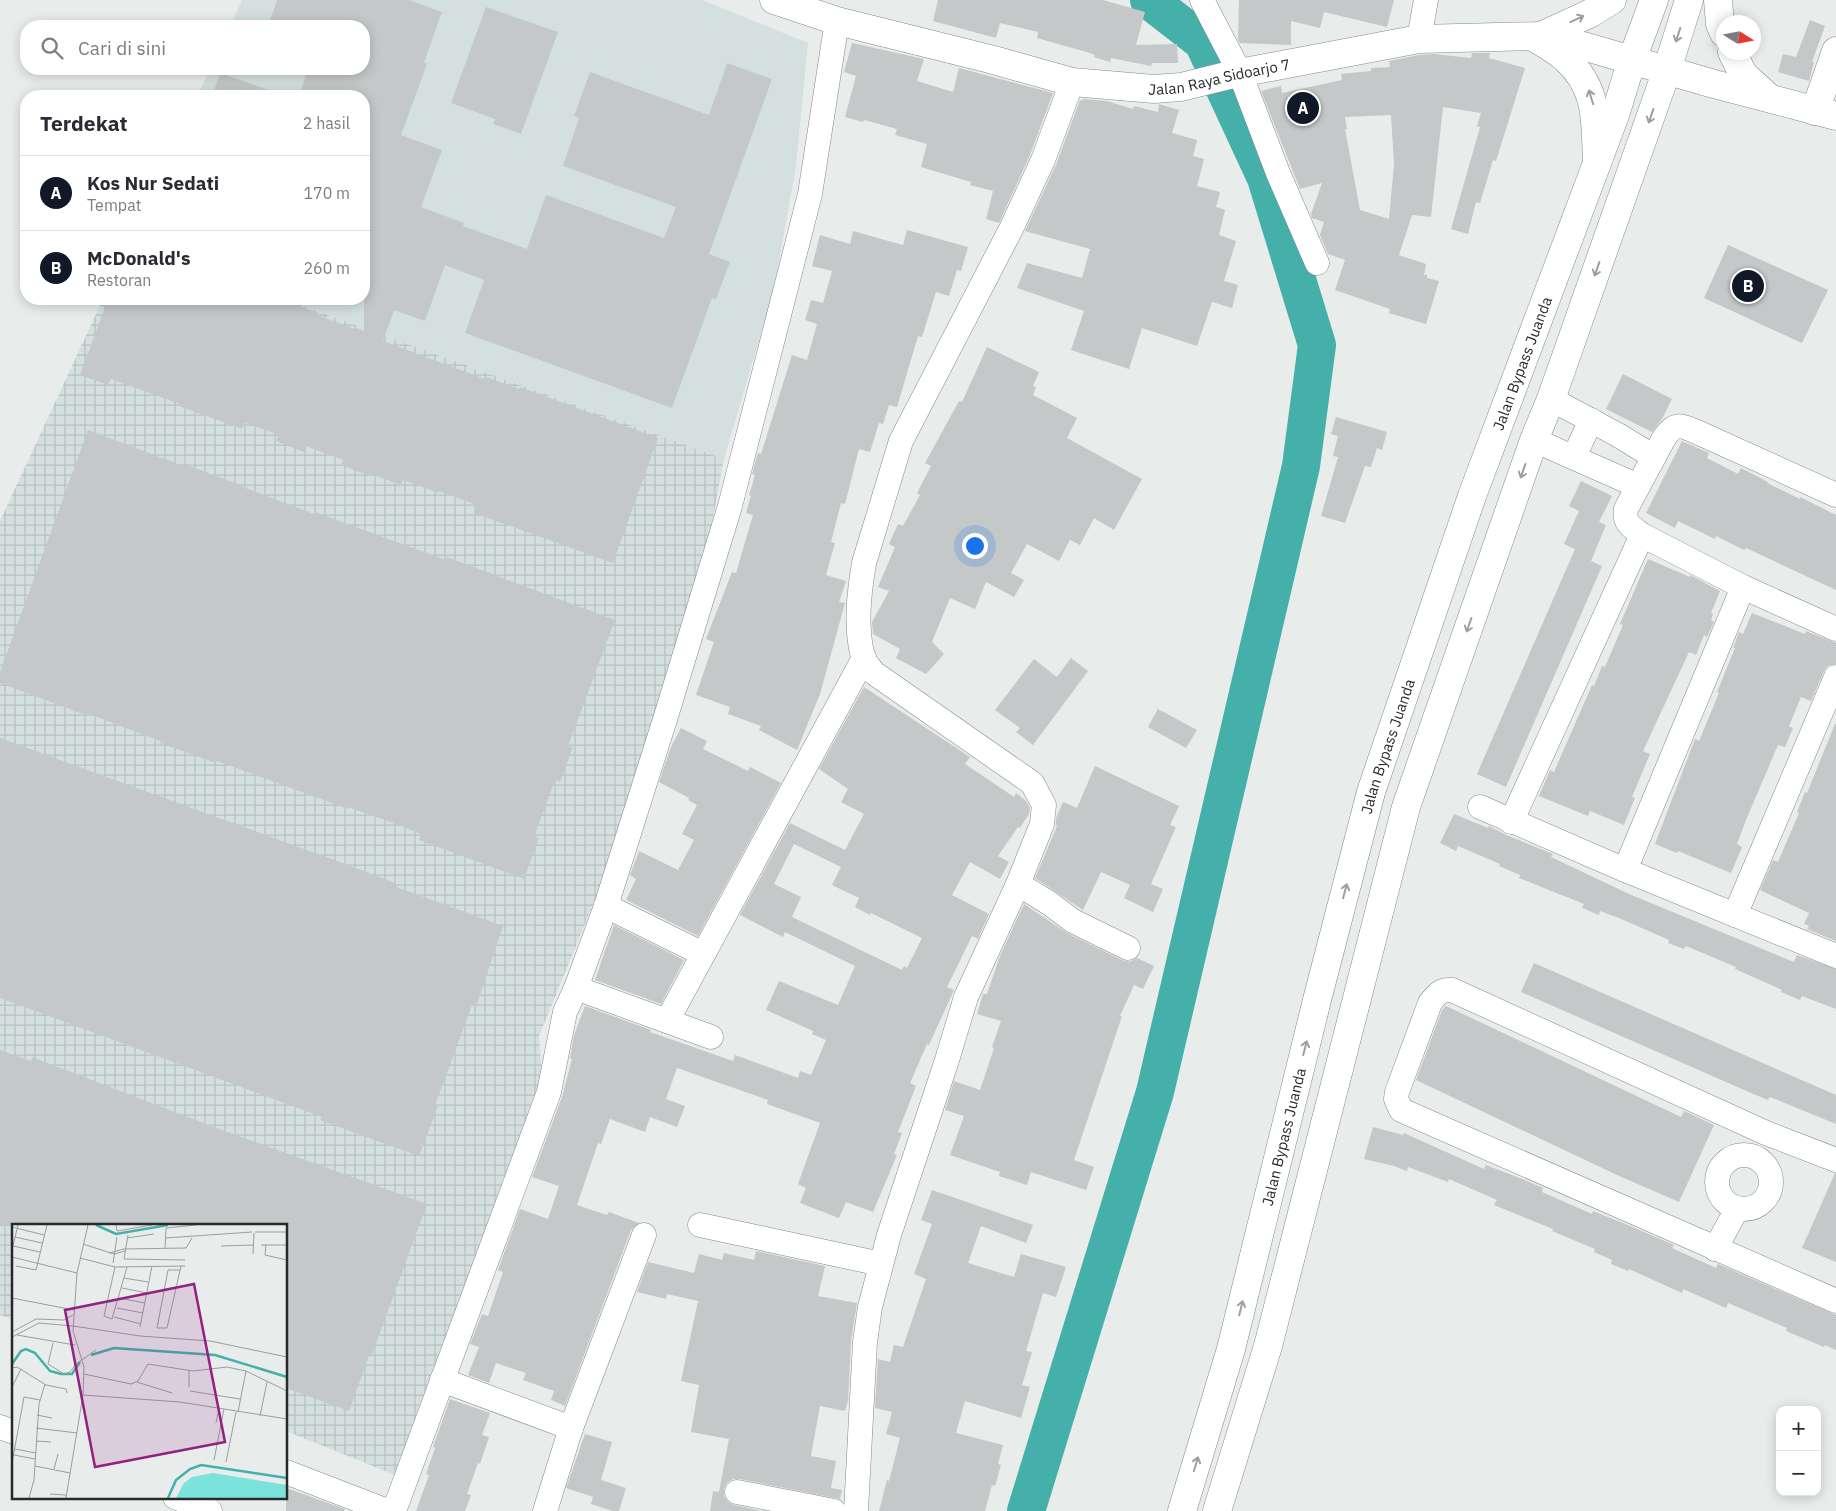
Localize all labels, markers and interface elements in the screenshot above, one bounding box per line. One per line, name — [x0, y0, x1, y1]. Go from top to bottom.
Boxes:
one-way arrow — [1569, 14, 1584, 24]
north arrow — [1716, 15, 1761, 60]
search box — [20, 20, 370, 75]
one-way arrow — [1673, 27, 1683, 43]
icon: search — [38, 34, 66, 62]
text: Cari di sini — [78, 36, 166, 60]
street label: Jalan Raya Sidoarjo 7 — [1148, 54, 1292, 99]
pin: A — [1287, 89, 1319, 127]
one-way arrow — [1585, 89, 1595, 105]
one-way arrow — [1646, 108, 1655, 123]
text: Terdekat — [40, 109, 128, 137]
text: 2 hasil — [303, 113, 350, 133]
text: Kos Nur Sedati — [87, 171, 219, 195]
text: A — [51, 183, 61, 203]
text: 170 m — [303, 183, 350, 203]
text: Tempat — [87, 195, 141, 215]
text: McDonald's — [87, 246, 190, 270]
text: B — [51, 258, 61, 278]
text: 260 m — [303, 258, 350, 278]
one-way arrow — [1592, 261, 1601, 276]
pin: B — [1732, 267, 1764, 305]
text: Restoran — [87, 270, 151, 290]
street label: Jalan Bypass Juanda — [1488, 294, 1555, 433]
one-way arrow — [1518, 463, 1527, 478]
your location — [962, 533, 988, 559]
one-way arrow — [1464, 616, 1474, 632]
street label: Jalan Bypass Juanda — [1356, 676, 1418, 816]
one-way arrow — [1341, 883, 1351, 899]
one-way arrow — [1301, 1041, 1310, 1057]
street label: Jalan Bypass Juanda — [1257, 1066, 1309, 1207]
inset map — [12, 1224, 288, 1498]
one-way arrow — [1237, 1301, 1246, 1317]
map controls — [1776, 1406, 1821, 1496]
button: + — [1776, 1406, 1821, 1451]
button: − — [1776, 1451, 1821, 1496]
one-way arrow — [1192, 1457, 1202, 1473]

